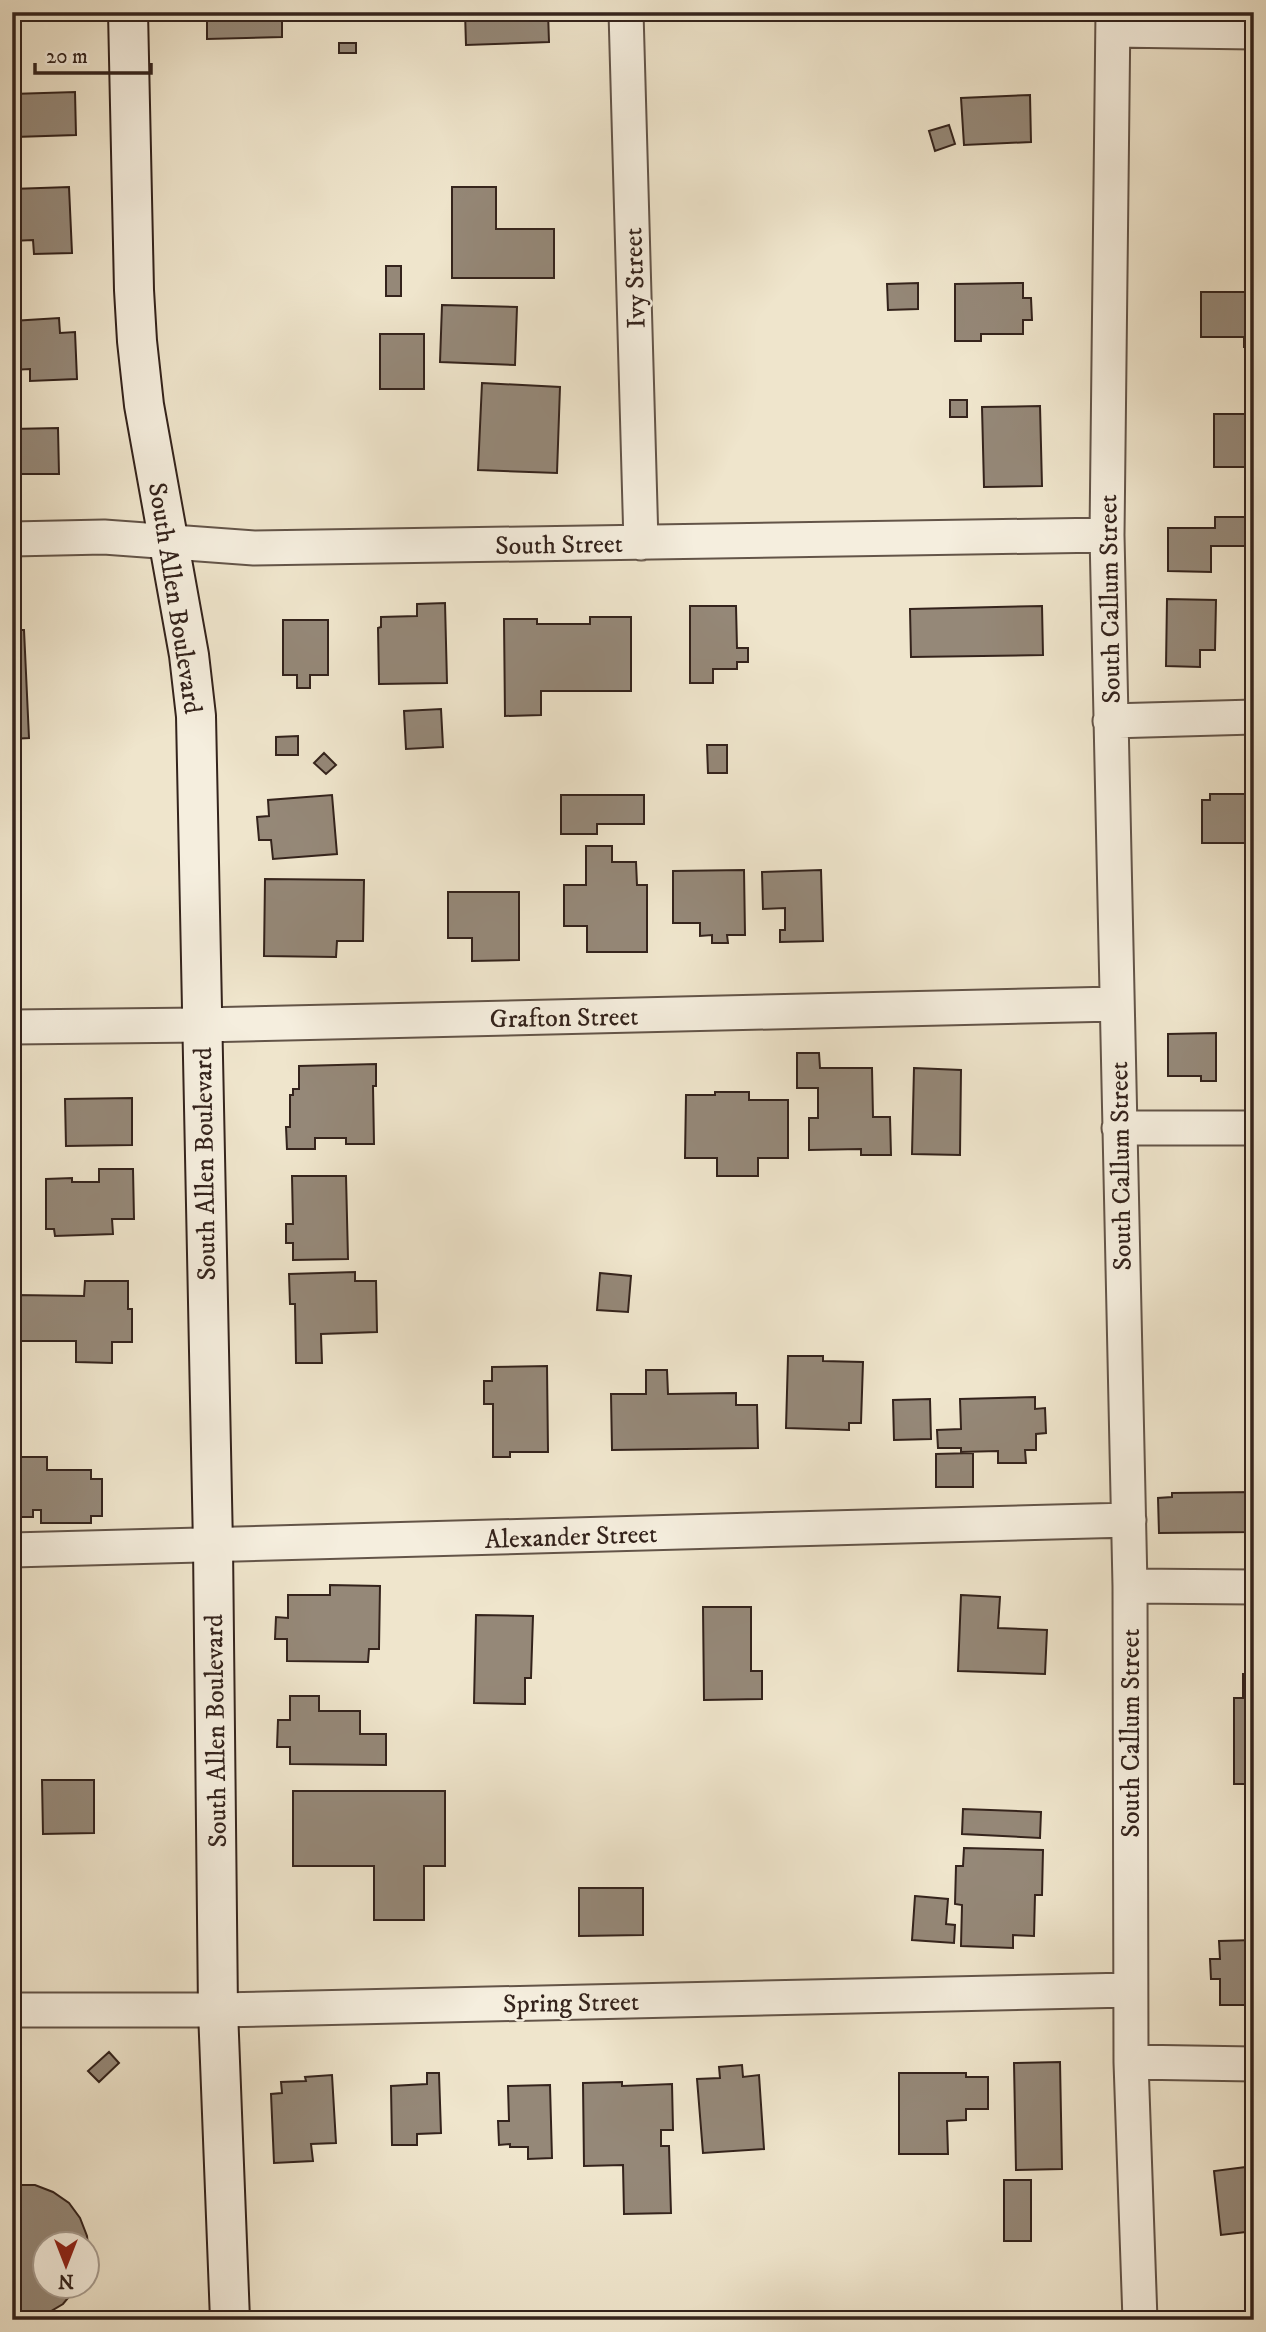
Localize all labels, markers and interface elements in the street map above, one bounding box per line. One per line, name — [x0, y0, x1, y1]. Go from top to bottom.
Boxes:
scale bar — [35, 32, 150, 76]
text: 20 m — [46, 44, 88, 70]
street label: Ivy Street — [617, 227, 654, 329]
street label: South Allen Boulevard — [140, 480, 209, 716]
street label: South Callum Street — [1092, 494, 1129, 704]
street label: South Street — [495, 528, 623, 563]
street label: Grafton Street — [489, 1001, 639, 1036]
street label: South Allen Boulevard — [187, 1047, 224, 1281]
street label: South Callum Street — [1103, 1061, 1140, 1271]
street label: Alexander Street — [484, 1518, 658, 1557]
street label: South Allen Boulevard — [198, 1614, 235, 1848]
street label: South Callum Street — [1115, 1628, 1148, 1838]
street label: Spring Street — [503, 1986, 639, 2021]
north arrow — [32, 2230, 102, 2300]
text: N — [58, 2269, 74, 2292]

